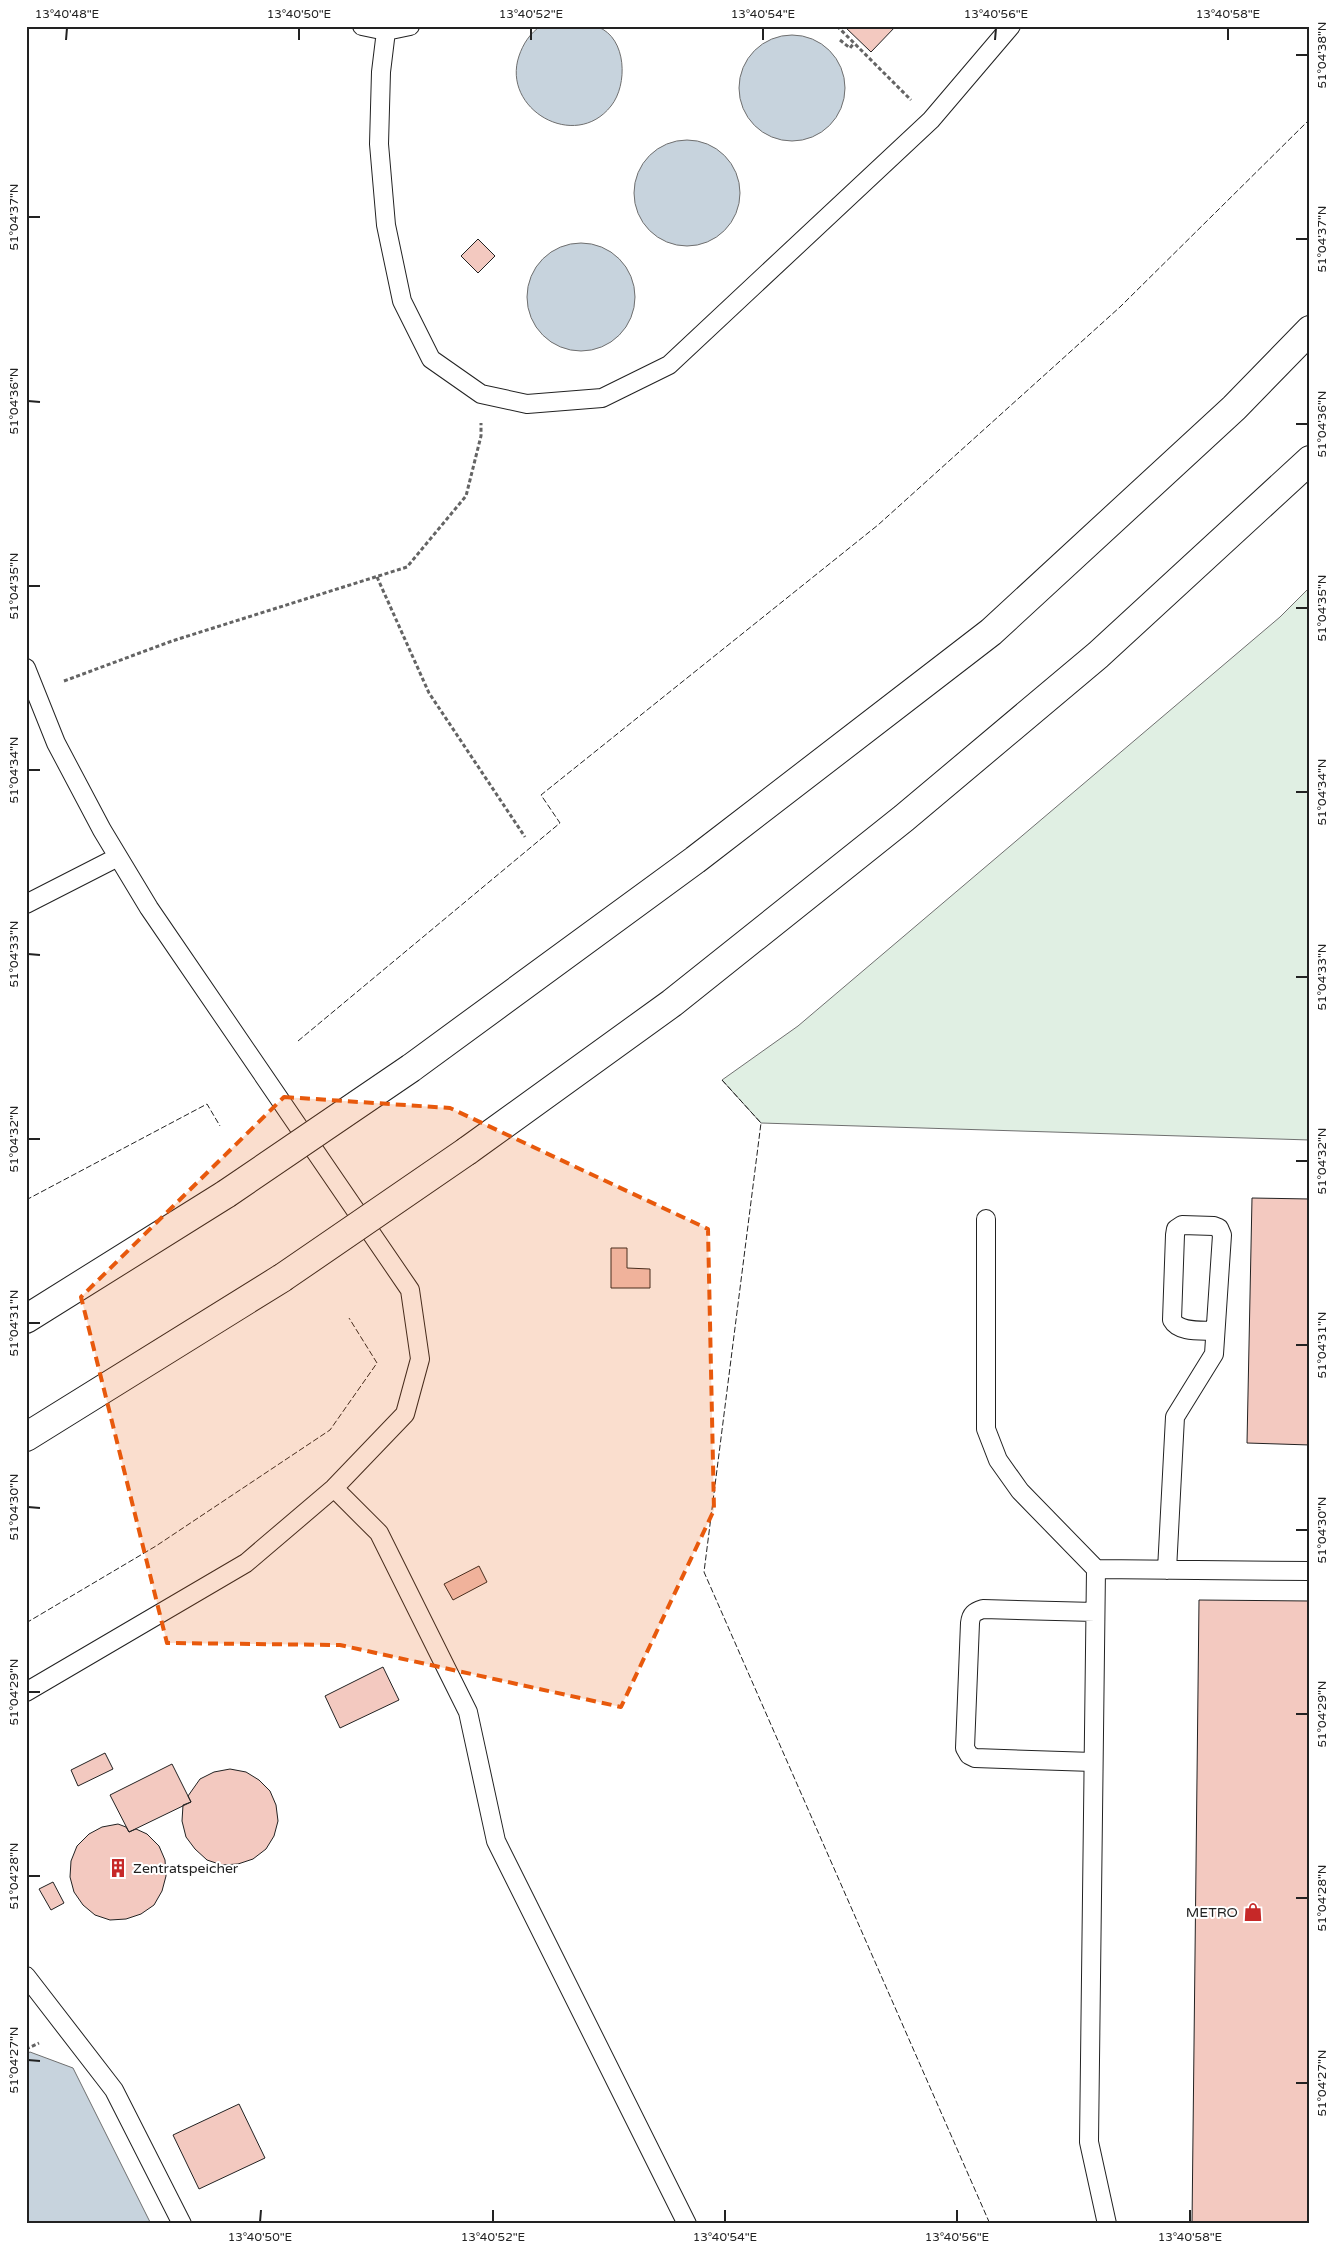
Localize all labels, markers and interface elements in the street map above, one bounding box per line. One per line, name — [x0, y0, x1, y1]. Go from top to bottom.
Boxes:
text: 13°40'48"E — [35, 7, 100, 21]
text: 13°40'50"E — [267, 7, 332, 21]
text: 13°40'52"E — [499, 7, 564, 21]
text: 13°40'54"E — [731, 7, 796, 21]
text: 13°40'56"E — [964, 7, 1029, 21]
text: 13°40'58"E — [1196, 7, 1261, 21]
text: 51°04'38"N — [1315, 22, 1329, 89]
text: 51°04'37"N — [7, 184, 21, 251]
text: 51°04'37"N — [1315, 206, 1329, 273]
text: 51°04'36"N — [7, 368, 21, 435]
text: 51°04'36"N — [1315, 391, 1329, 458]
text: 51°04'35"N — [7, 553, 21, 620]
text: 51°04'35"N — [1315, 575, 1329, 642]
text: 51°04'34"N — [7, 737, 21, 804]
text: 51°04'34"N — [1315, 759, 1329, 826]
text: 51°04'33"N — [7, 921, 21, 988]
text: 51°04'33"N — [1315, 944, 1329, 1011]
text: 51°04'32"N — [7, 1106, 21, 1173]
text: 51°04'32"N — [1315, 1128, 1329, 1195]
text: 51°04'31"N — [7, 1290, 21, 1357]
text: 51°04'31"N — [1315, 1312, 1329, 1379]
text: 51°04'30"N — [7, 1474, 21, 1541]
text: 51°04'30"N — [1315, 1497, 1329, 1564]
text: 51°04'29"N — [7, 1659, 21, 1726]
text: 51°04'29"N — [1315, 1681, 1329, 1748]
text: 51°04'28"N — [7, 1843, 21, 1910]
building icon: Zentratspeicher — [107, 1857, 129, 1879]
place label: Zentratspeicher — [133, 1860, 239, 1877]
text: 51°04'28"N — [1315, 1865, 1329, 1932]
shop icon: METRO — [1242, 1901, 1264, 1923]
place label: METRO — [1186, 1904, 1238, 1921]
text: 51°04'27"N — [7, 2027, 21, 2094]
text: 51°04'27"N — [1315, 2050, 1329, 2117]
text: 13°40'50"E — [228, 2230, 293, 2244]
text: 13°40'52"E — [461, 2230, 526, 2244]
text: 13°40'54"E — [693, 2230, 758, 2244]
text: 13°40'56"E — [925, 2230, 990, 2244]
text: 13°40'58"E — [1158, 2230, 1223, 2244]

